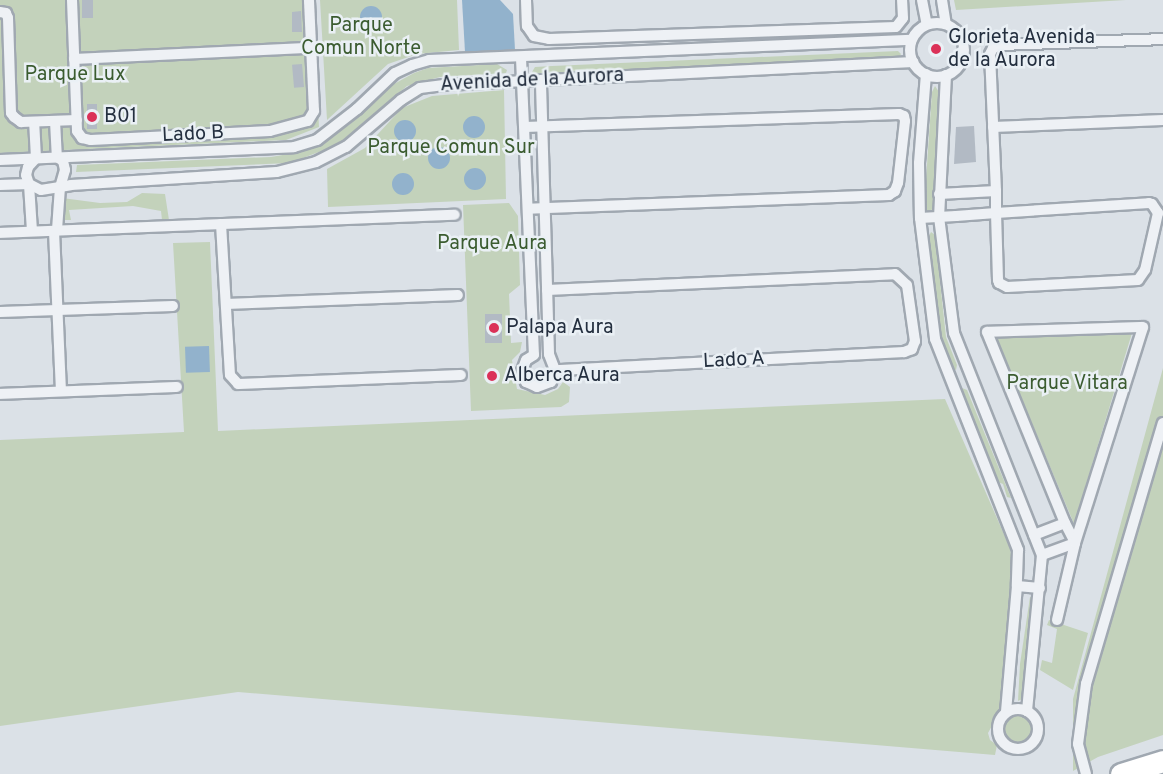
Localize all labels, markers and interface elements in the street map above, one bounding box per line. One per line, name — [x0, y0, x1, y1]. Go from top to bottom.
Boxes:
park label: Parque Comun Norte — [301, 14, 421, 61]
place label: Glorieta Avenida de la Aurora — [948, 26, 1096, 73]
marker: Glorieta Avenida de la Aurora — [929, 42, 943, 56]
park label: Parque Lux — [24, 63, 126, 87]
street label: Avenida de la Aurora — [439, 64, 625, 98]
place label: B01 — [104, 105, 137, 129]
marker: B01 — [85, 110, 99, 124]
street label: Lado B — [161, 121, 225, 149]
park label: Parque Comun Sur — [367, 136, 535, 160]
park label: Parque Aura — [437, 232, 547, 256]
place label: Palapa Aura — [506, 316, 614, 340]
marker: Palapa Aura — [487, 321, 501, 335]
street label: Lado A — [702, 347, 766, 375]
place label: Alberca Aura — [504, 364, 620, 388]
marker: Alberca Aura — [485, 369, 499, 383]
park label: Parque Vitara — [1006, 372, 1128, 396]

